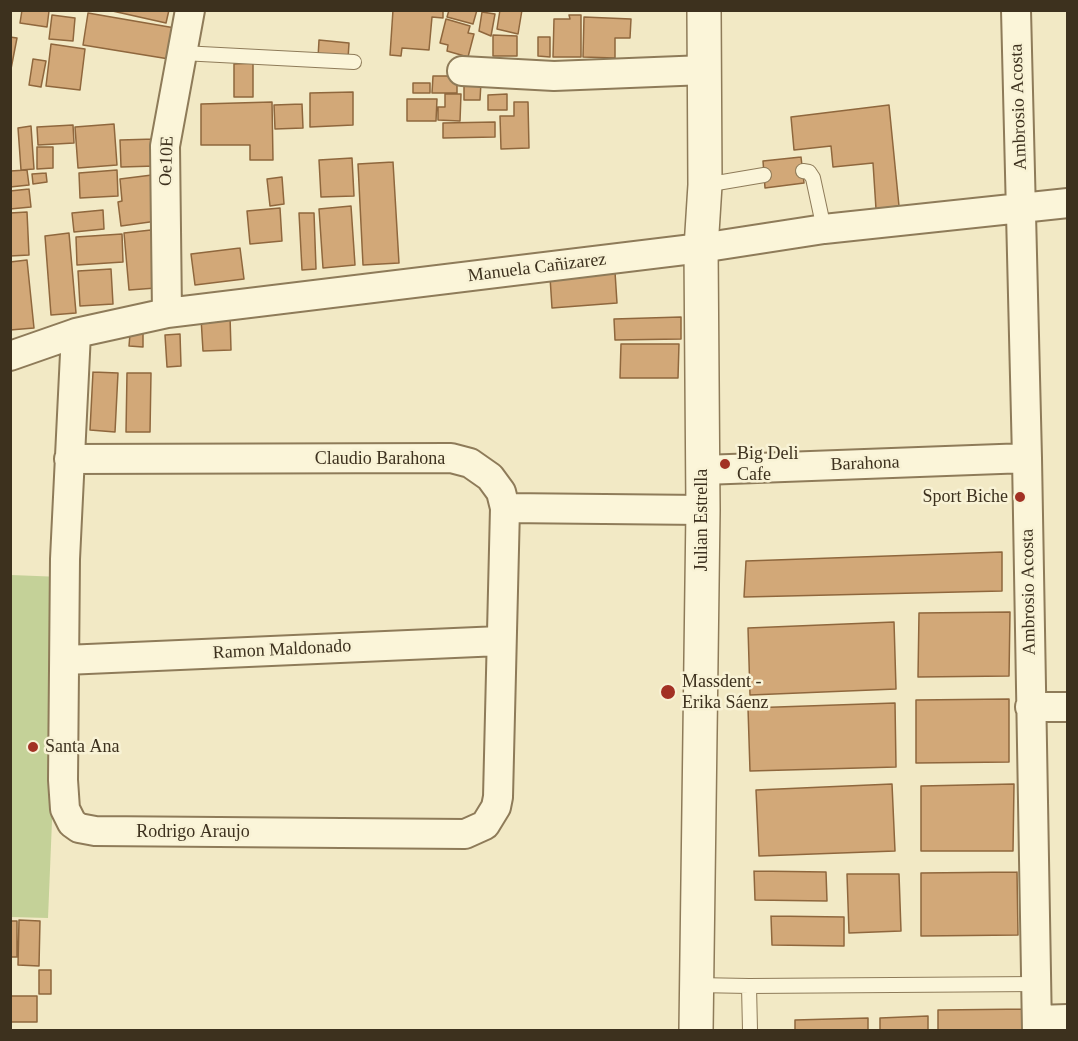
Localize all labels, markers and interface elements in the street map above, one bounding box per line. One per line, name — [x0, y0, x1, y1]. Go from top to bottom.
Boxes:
street label: Ambrosio Acosta — [1006, 43, 1032, 171]
street label: Oe10E — [155, 136, 179, 186]
street label: Manuela Cañizarez — [466, 249, 608, 287]
place label: Big Deli Cafe — [737, 443, 798, 486]
street label: Claudio Barahona — [315, 448, 445, 470]
street label: Barahona — [830, 452, 900, 476]
marker: Big Deli Cafe — [718, 457, 732, 471]
street label: Julian Estrella — [691, 469, 713, 571]
place label: Sport Biche — [923, 486, 1008, 508]
marker: Sport Biche — [1013, 490, 1027, 504]
street label: Ambrosio Acosta — [1017, 529, 1041, 655]
street label: Ramon Maldonado — [212, 636, 352, 664]
place label: Massdent - Erika Sáenz — [682, 671, 768, 714]
marker: Massdent - Erika Sáenz — [659, 683, 677, 701]
place label: Santa Ana — [45, 736, 119, 758]
marker: Santa Ana — [26, 740, 40, 754]
street label: Rodrigo Araujo — [136, 821, 250, 843]

